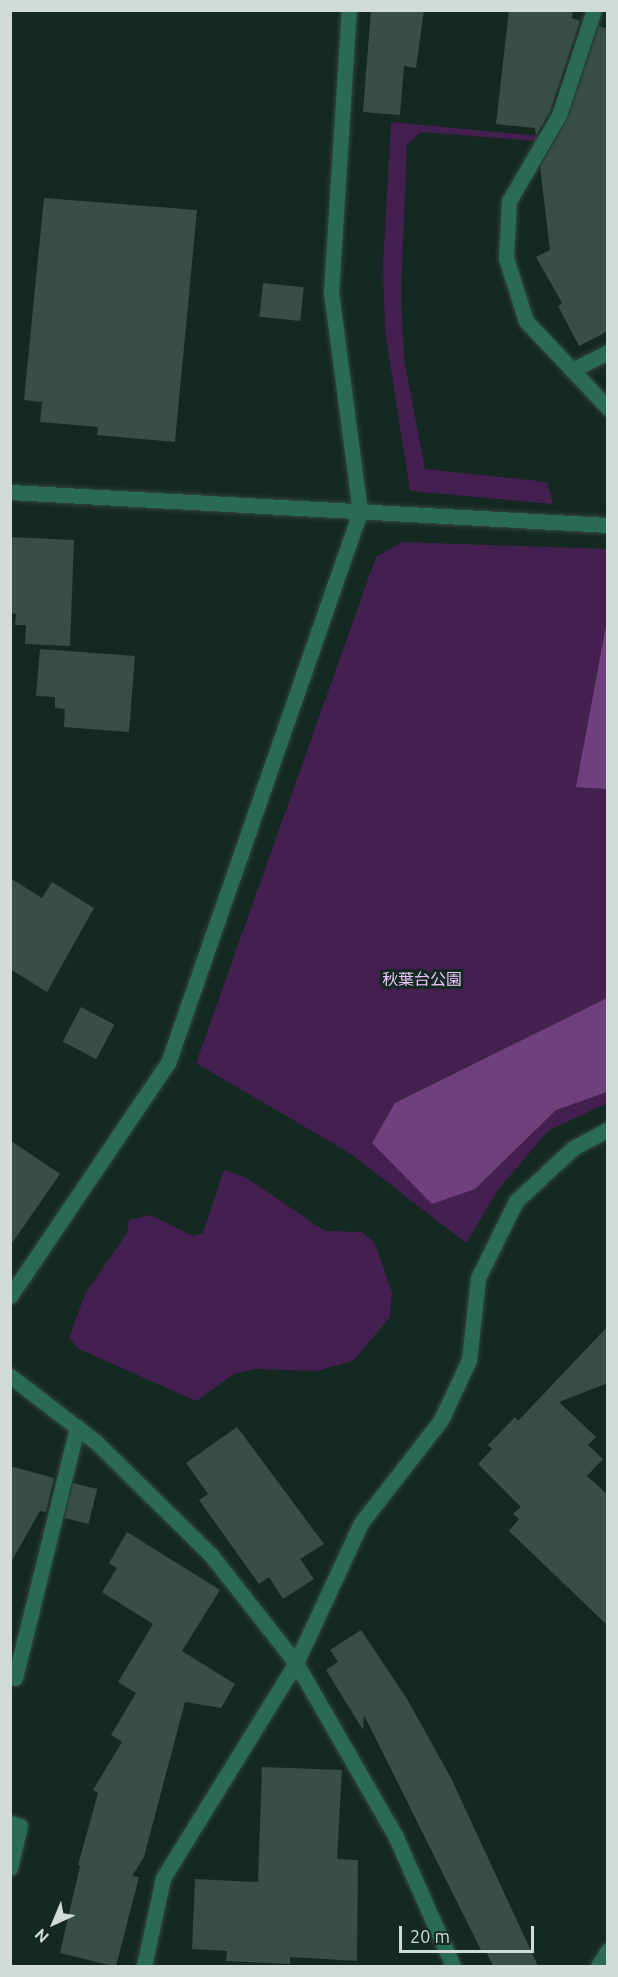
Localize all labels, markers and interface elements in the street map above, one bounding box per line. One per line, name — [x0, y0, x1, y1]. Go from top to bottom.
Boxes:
park label: 秋葉台公園 — [382, 969, 462, 989]
north arrow — [24, 1893, 84, 1953]
scale bar — [402, 1914, 537, 1952]
text: N — [31, 1925, 52, 1947]
text: 20 m — [410, 1926, 450, 1946]

